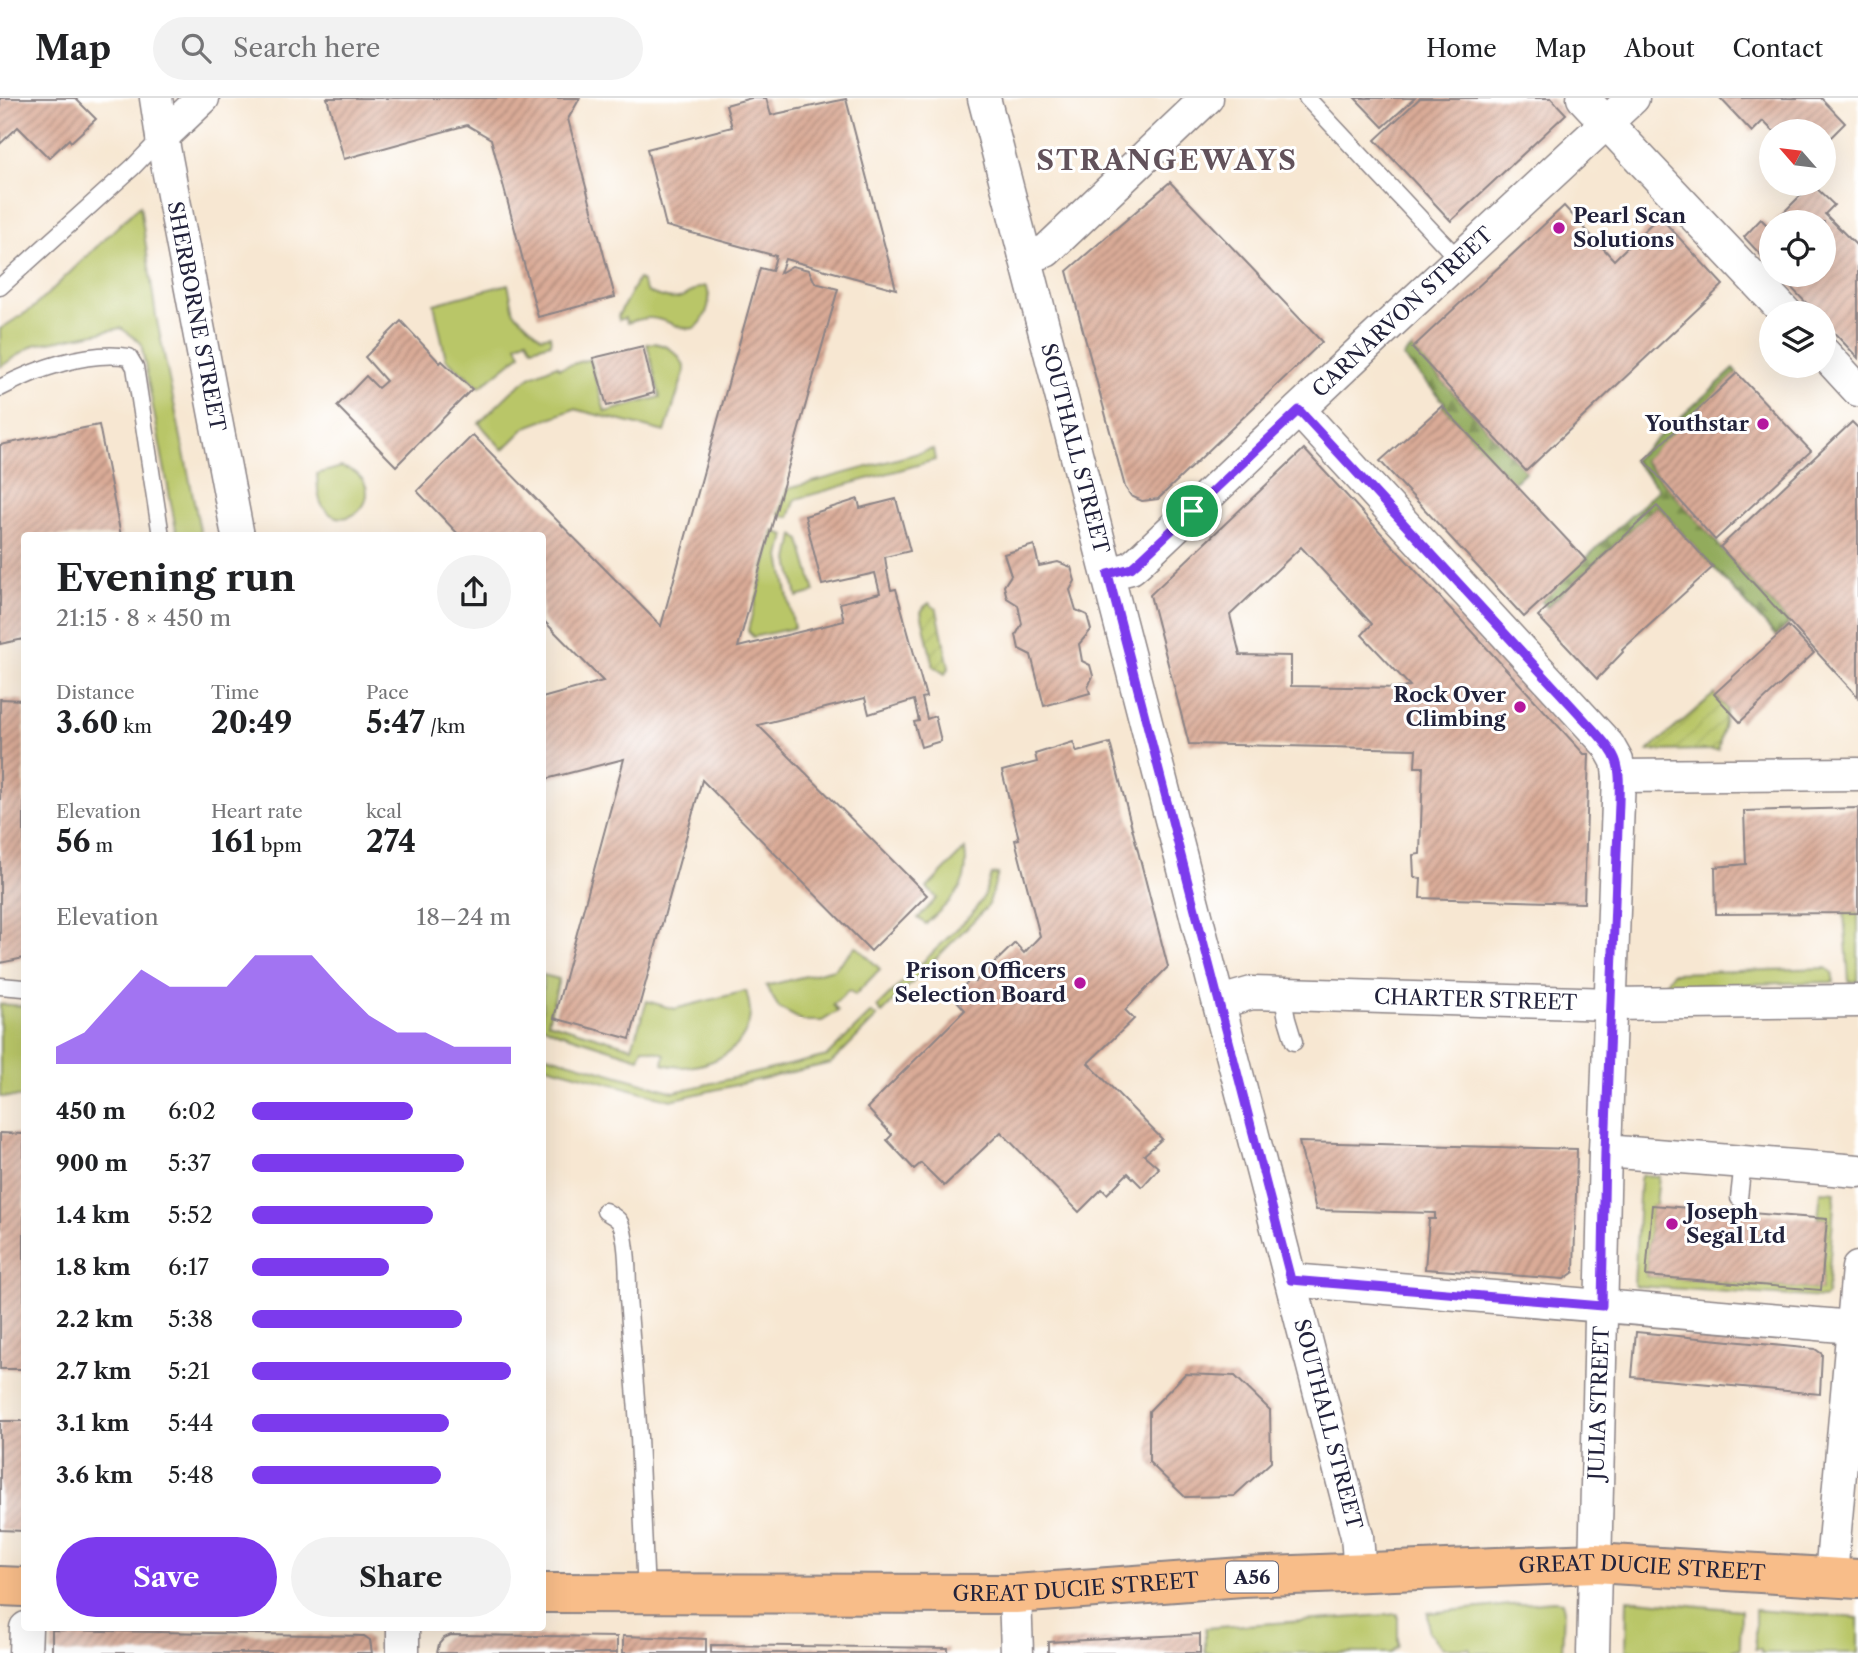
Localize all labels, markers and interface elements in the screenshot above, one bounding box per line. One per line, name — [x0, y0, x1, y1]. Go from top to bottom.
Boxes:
search box — [153, 17, 643, 80]
text: Map — [35, 28, 111, 69]
icon: search — [177, 29, 215, 67]
text: Search here — [233, 32, 380, 64]
text: Home — [1426, 34, 1497, 63]
text: Map — [1535, 34, 1586, 63]
text: About — [1624, 34, 1695, 63]
text: Contact — [1733, 34, 1823, 63]
north arrow — [1759, 119, 1836, 196]
map controls — [1759, 119, 1836, 378]
district label: STRANGEWAYS — [1036, 143, 1298, 177]
street label: SHERBORNE STREET — [163, 199, 231, 434]
place label: Pearl Scan Solutions — [1573, 203, 1687, 252]
button: locate — [1759, 210, 1836, 287]
marker: Pearl Scan Solutions — [1551, 220, 1567, 236]
street label: CARNARVON STREET — [1307, 221, 1498, 402]
button: layers — [1759, 301, 1836, 378]
street label: SOUTHALL STREET — [1036, 340, 1115, 556]
place label: Youthstar — [1644, 411, 1750, 436]
marker: Youthstar — [1755, 416, 1771, 432]
pin — [1162, 481, 1222, 541]
icon: arrive — [1173, 492, 1211, 530]
text: Evening run — [56, 554, 296, 601]
button: share — [437, 555, 511, 629]
text: 21:15 · 8 × 450 m — [56, 604, 231, 632]
text: Distance — [56, 681, 135, 704]
text: Time — [211, 681, 259, 704]
text: Pace — [366, 681, 409, 704]
place label: Rock Over Climbing — [1393, 682, 1507, 731]
marker: Rock Over Climbing — [1512, 699, 1528, 715]
text: 3.60 — [56, 704, 118, 741]
text: 20:49 — [211, 704, 292, 741]
text: 5:47 — [366, 704, 425, 741]
text: km — [118, 715, 152, 738]
text: /km — [425, 715, 465, 738]
text: Elevation — [56, 800, 141, 823]
text: Heart rate — [211, 800, 303, 823]
text: kcal — [366, 800, 402, 823]
text: 56 — [56, 823, 91, 860]
text: 161 — [211, 823, 256, 860]
text: 274 — [366, 823, 416, 860]
text: m — [91, 834, 113, 857]
text: bpm — [256, 834, 302, 857]
text: Elevation — [56, 903, 159, 931]
text: 18–24 m — [417, 903, 511, 931]
place label: Prison Officers Selection Board — [894, 958, 1066, 1007]
marker: Prison Officers Selection Board — [1072, 975, 1088, 991]
street label: CHARTER STREET — [1374, 984, 1578, 1015]
text: 450 m — [56, 1097, 126, 1125]
text: 6:02 — [168, 1097, 216, 1125]
text: 900 m — [56, 1149, 128, 1177]
text: 5:37 — [168, 1149, 211, 1177]
place label: Joseph Segal Ltd — [1682, 1199, 1786, 1248]
text: 1.4 km — [56, 1201, 130, 1229]
text: 5:52 — [168, 1201, 213, 1229]
marker: Joseph Segal Ltd — [1664, 1216, 1680, 1232]
text: 1.8 km — [56, 1253, 131, 1281]
text: 6:17 — [168, 1253, 209, 1281]
text: 2.2 km — [56, 1305, 133, 1333]
text: 5:38 — [168, 1305, 213, 1333]
street label: SOUTHALL STREET — [1289, 1316, 1368, 1532]
street label: JULIA STREET — [1583, 1325, 1614, 1483]
text: 2.7 km — [56, 1357, 132, 1385]
text: 5:21 — [168, 1357, 210, 1385]
text: 3.1 km — [56, 1409, 130, 1437]
text: 5:44 — [168, 1409, 214, 1437]
text: 3.6 km — [56, 1461, 133, 1489]
text: 5:48 — [168, 1461, 214, 1489]
button: Save — [56, 1537, 277, 1617]
button: Share — [291, 1537, 511, 1617]
street label: GREAT DUCIE STREET — [1518, 1550, 1766, 1585]
road number: A56 — [1226, 1562, 1278, 1592]
street label: GREAT DUCIE STREET — [952, 1567, 1200, 1606]

